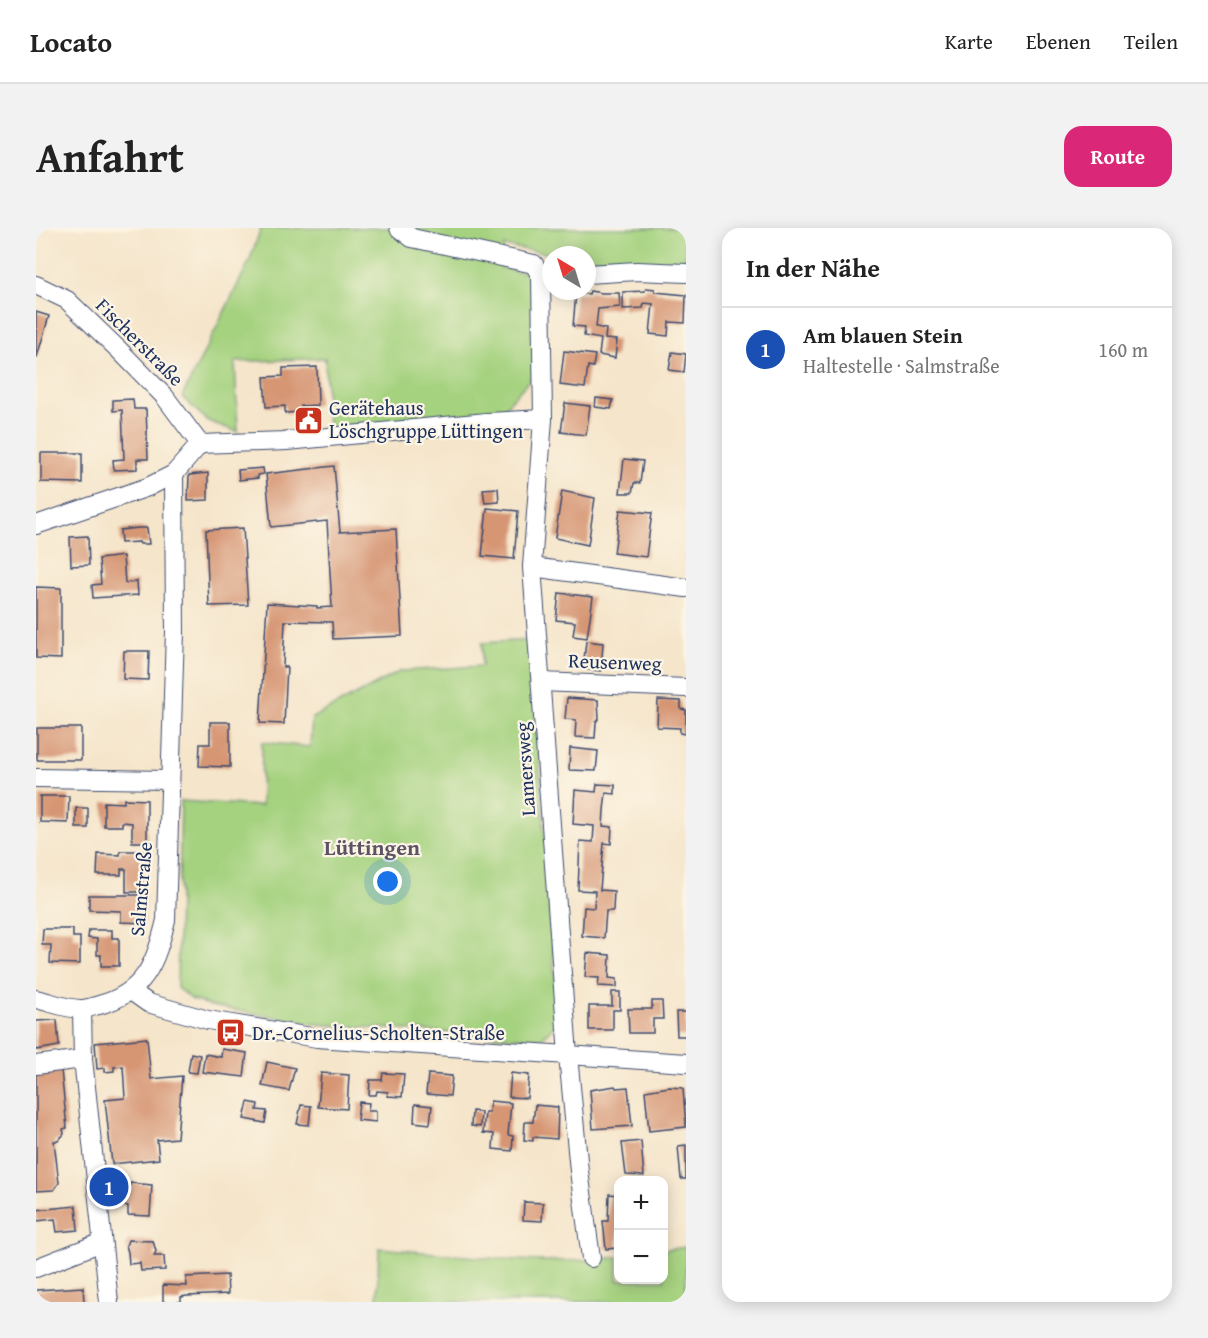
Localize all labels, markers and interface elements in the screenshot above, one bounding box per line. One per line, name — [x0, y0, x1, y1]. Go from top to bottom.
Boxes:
text: Locato — [30, 21, 112, 62]
text: Karte — [945, 26, 993, 57]
text: Ebenen — [1026, 26, 1091, 57]
text: Teilen — [1124, 26, 1178, 57]
text: Anfahrt — [36, 126, 184, 187]
button: Route — [1064, 126, 1172, 187]
north arrow — [542, 246, 596, 300]
text: In der Nähe — [746, 248, 880, 287]
street label: Fischerstraße — [90, 291, 191, 392]
text: Am blauen Stein — [803, 319, 963, 351]
text: 1 — [760, 335, 771, 364]
text: 160 m — [1098, 335, 1148, 364]
text: Haltestelle · Salmstraße — [803, 351, 1000, 380]
place label: Gerätehaus Löschgruppe Lüttingen — [329, 393, 523, 445]
public building icon: Gerätehaus Löschgruppe Lüttingen — [292, 404, 324, 436]
street label: Reusenweg — [568, 645, 662, 678]
street label: Lamersweg — [507, 721, 542, 817]
district label: Lüttingen — [324, 831, 420, 863]
street label: Salmstraße — [122, 840, 159, 937]
your location — [373, 867, 402, 896]
bus stop icon: Dr.-Cornelius-Scholten-Straße — [215, 1017, 247, 1049]
place label: Dr.-Cornelius-Scholten-Straße — [252, 1018, 505, 1047]
pin: 1 — [90, 1164, 128, 1210]
map controls — [614, 1176, 668, 1284]
button: + — [614, 1176, 668, 1230]
button: − — [614, 1230, 668, 1284]

